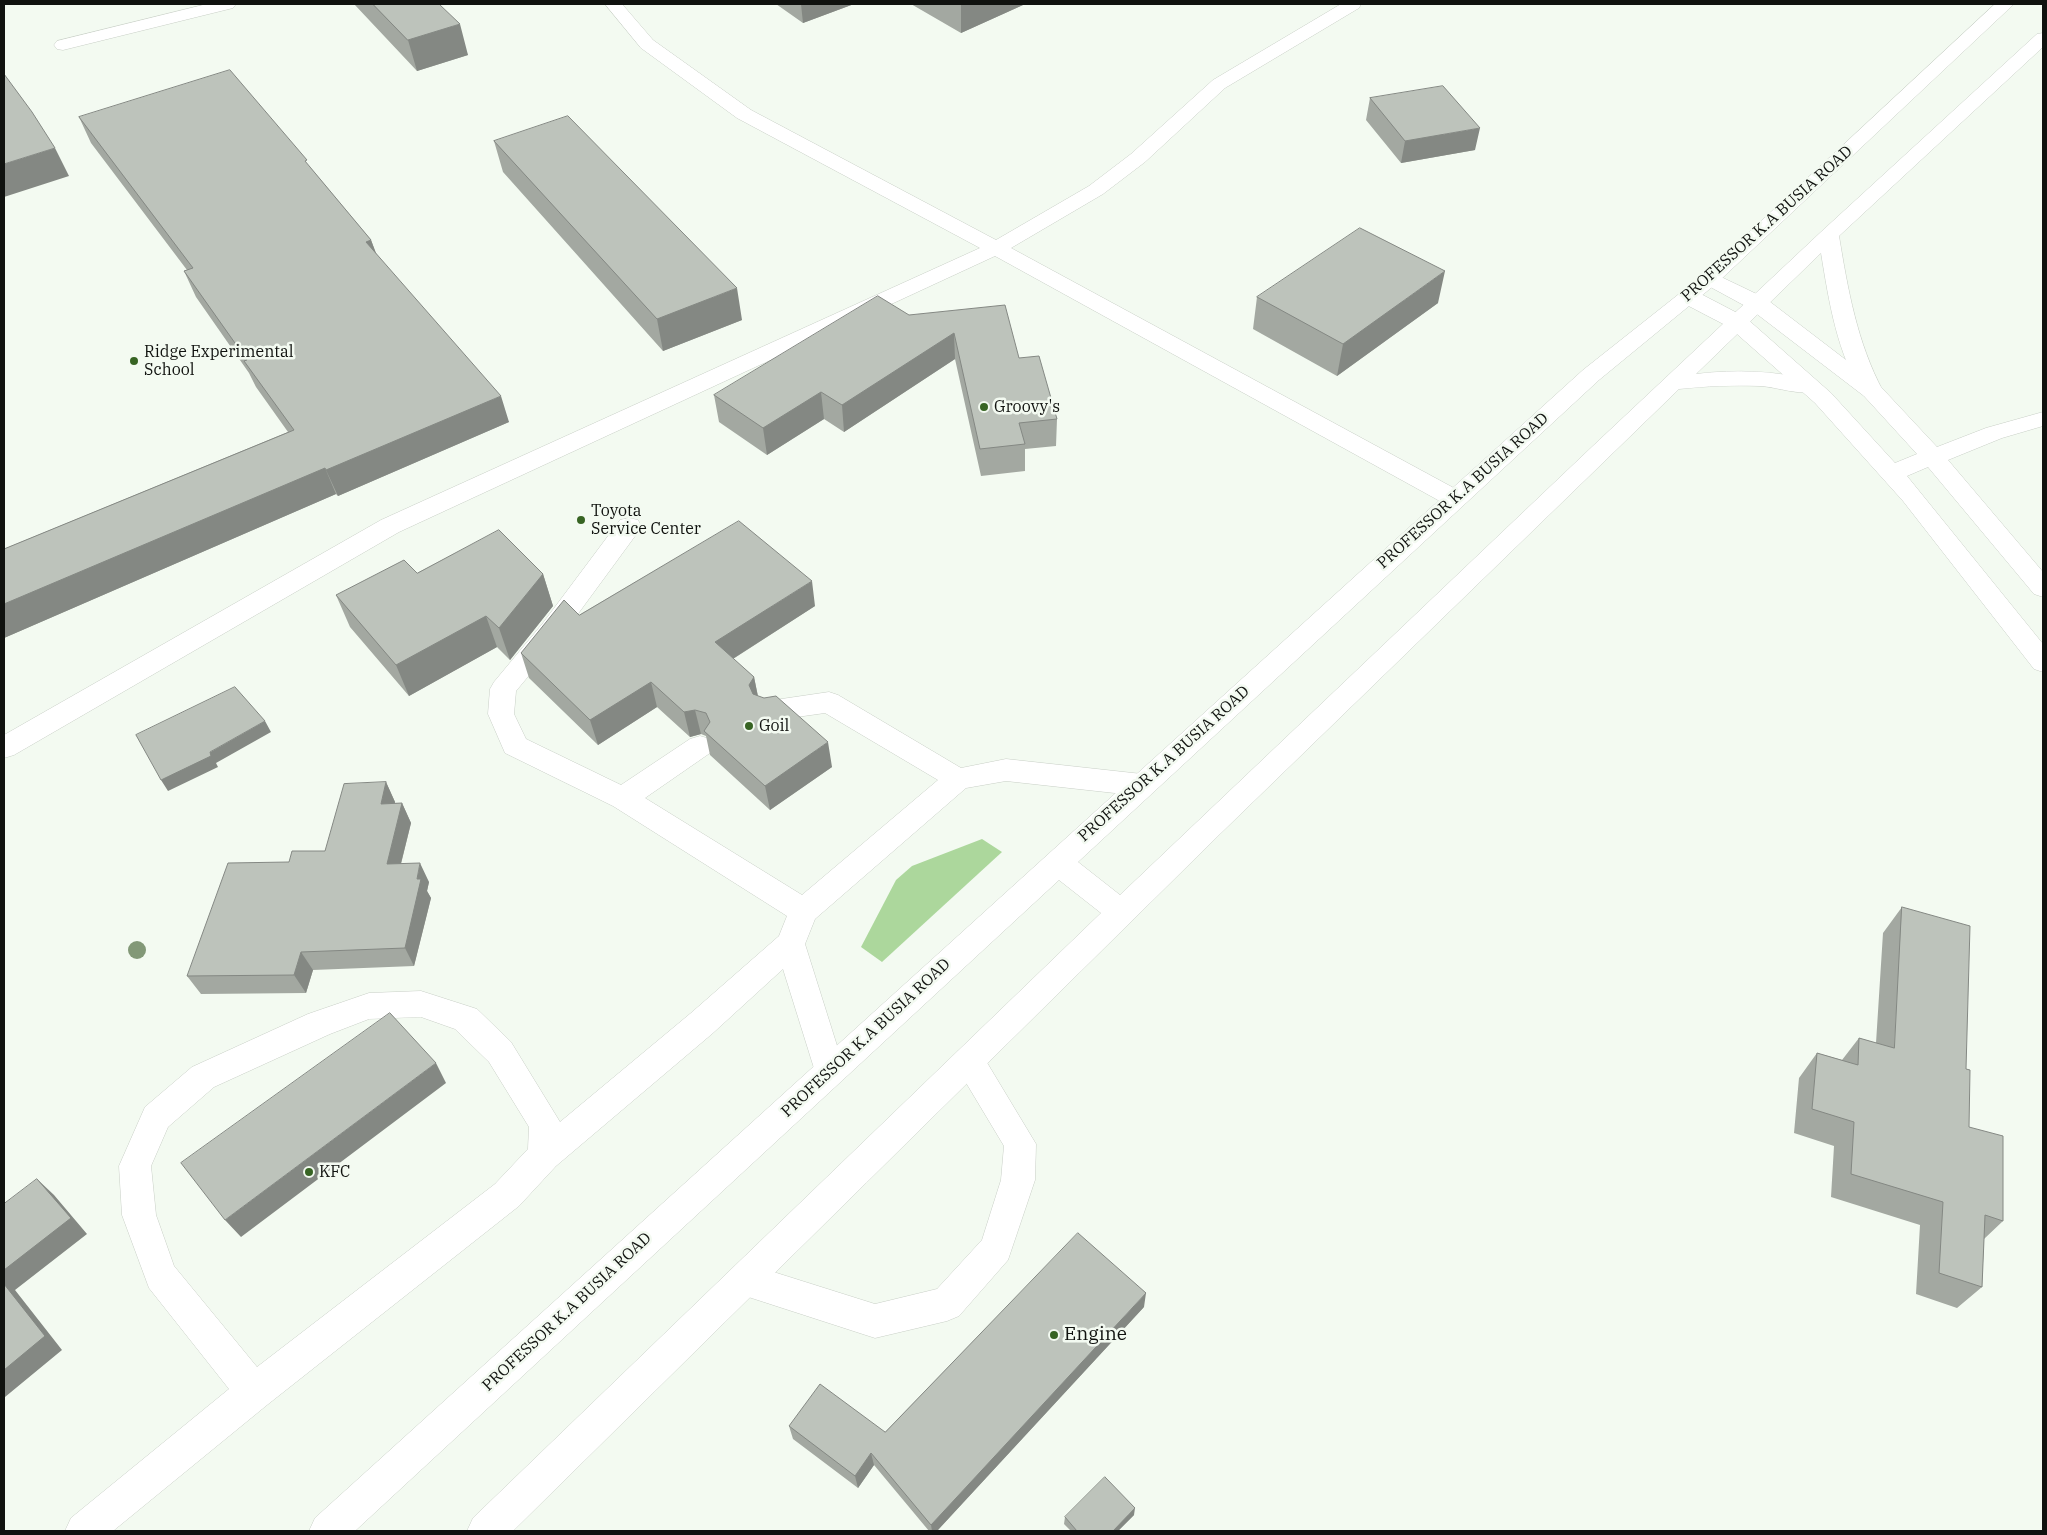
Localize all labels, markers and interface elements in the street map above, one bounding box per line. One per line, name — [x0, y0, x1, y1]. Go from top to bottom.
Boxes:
street label: PROFESSOR K.A BUSIA ROAD — [1677, 142, 1857, 306]
place label: Ridge Experimental School — [144, 342, 294, 380]
marker: Ridge Experimental School — [128, 355, 140, 367]
place label: Groovy's — [994, 397, 1060, 417]
marker: Groovy's — [978, 401, 990, 413]
street label: PROFESSOR K.A BUSIA ROAD — [1373, 409, 1553, 573]
place label: Toyota Service Center — [591, 501, 701, 539]
marker: Toyota Service Center — [575, 514, 587, 526]
street label: PROFESSOR K.A BUSIA ROAD — [1074, 682, 1254, 846]
place label: Goil — [759, 716, 789, 736]
marker: Goil — [743, 720, 755, 732]
street label: PROFESSOR K.A BUSIA ROAD — [778, 955, 954, 1121]
place label: KFC — [319, 1162, 350, 1182]
marker: KFC — [303, 1166, 315, 1178]
street label: PROFESSOR K.A BUSIA ROAD — [479, 1229, 655, 1395]
place label: Engine — [1064, 1324, 1127, 1346]
marker: Engine — [1048, 1329, 1060, 1341]

